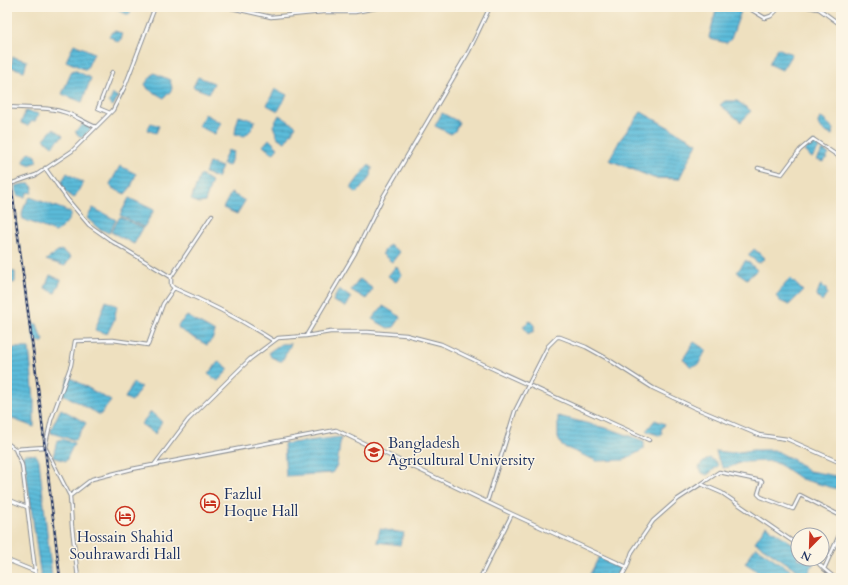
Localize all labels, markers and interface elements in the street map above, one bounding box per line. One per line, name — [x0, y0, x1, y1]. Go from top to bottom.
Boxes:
place label: Bangladesh Agricultural University — [388, 433, 535, 470]
school or university icon: Bangladesh Agricultural University — [363, 441, 385, 463]
place label: Fazlul Hoque Hall — [224, 484, 299, 521]
hotel icon: Fazlul Hoque Hall — [199, 492, 221, 514]
hotel icon: Hossain Shahid Souhrawardi Hall — [114, 505, 136, 527]
place label: Hossain Shahid Souhrawardi Hall — [70, 527, 181, 564]
north arrow — [790, 527, 830, 567]
text: N — [799, 547, 814, 565]

